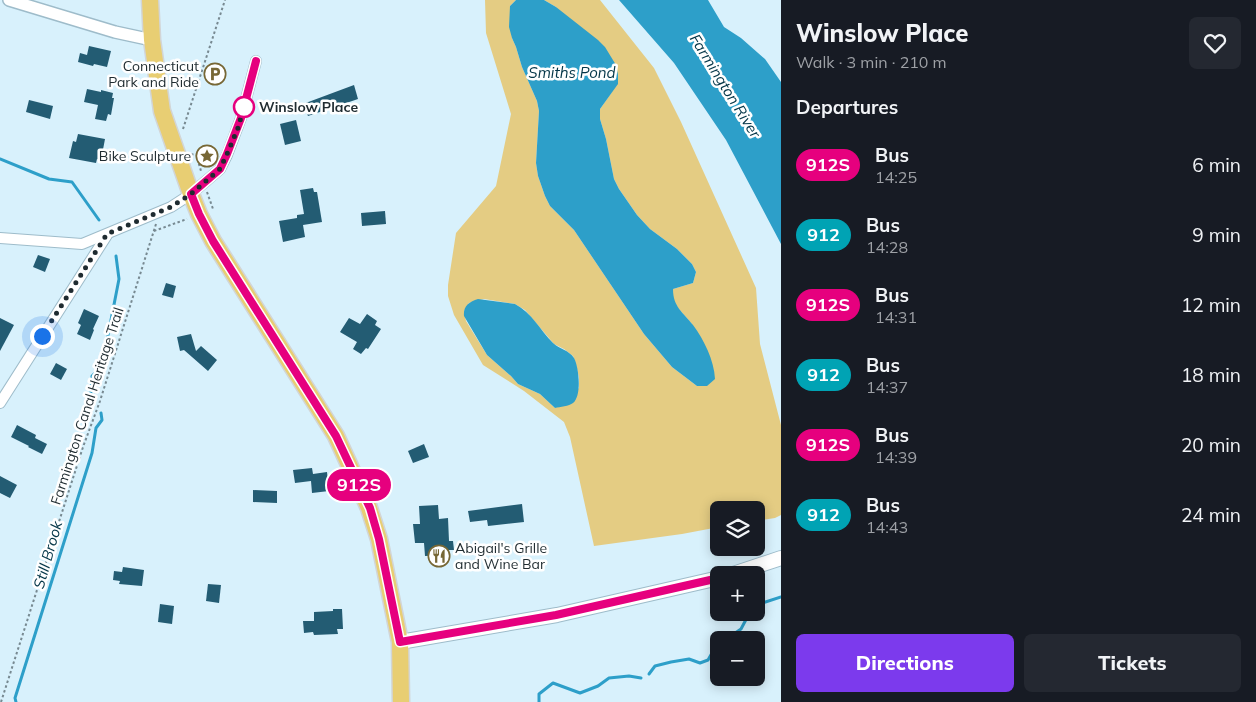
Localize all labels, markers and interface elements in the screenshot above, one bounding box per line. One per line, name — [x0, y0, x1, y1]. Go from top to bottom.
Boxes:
button: heart — [1189, 17, 1241, 69]
text: Winslow Place — [796, 18, 968, 48]
water label: Farmington River — [686, 30, 765, 142]
text: Walk · 3 min · 210 m — [796, 52, 947, 72]
place label: Connecticut Park and Ride — [108, 57, 199, 91]
parking icon: Connecticut Park and Ride — [203, 62, 227, 86]
water label: Smiths Pond — [528, 63, 616, 82]
text: Departures — [796, 95, 898, 119]
marker: Winslow Place — [233, 96, 255, 118]
place label: Winslow Place — [259, 98, 358, 116]
text: Bus — [875, 143, 909, 167]
place icon: Bike Sculpture — [195, 144, 219, 168]
place label: Bike Sculpture — [99, 147, 191, 165]
text: 912S — [806, 153, 850, 176]
text: 6 min — [1192, 153, 1241, 177]
text: 14:25 — [875, 167, 917, 187]
text: Bus — [866, 213, 900, 237]
text: 912 — [807, 223, 840, 246]
text: 9 min — [1192, 223, 1241, 247]
text: 14:28 — [866, 237, 908, 257]
text: Bus — [875, 283, 909, 307]
text: 912S — [806, 293, 850, 316]
text: 12 min — [1181, 293, 1241, 317]
street label: Farmington Canal Heritage Trail — [47, 305, 127, 507]
text: 14:31 — [875, 307, 917, 327]
your location — [30, 324, 55, 349]
text: Bus — [866, 353, 900, 377]
text: 912 — [807, 363, 840, 386]
text: 18 min — [1181, 363, 1241, 387]
text: 14:37 — [866, 377, 908, 397]
text: Bus — [875, 423, 909, 447]
text: 912S — [806, 433, 850, 456]
text: 20 min — [1181, 433, 1241, 457]
text: 14:39 — [875, 447, 917, 467]
line badge: 912S — [324, 469, 394, 501]
text: 912S — [337, 473, 381, 496]
text: Bus — [866, 493, 900, 517]
map controls — [710, 501, 765, 686]
button: layers — [710, 501, 765, 556]
text: 912 — [807, 503, 840, 526]
text: 24 min — [1181, 503, 1241, 527]
text: 14:43 — [866, 517, 908, 537]
water label: Still Brook — [29, 518, 67, 591]
place label: Abigail's Grille and Wine Bar — [455, 539, 547, 573]
restaurant icon: Abigail's Grille and Wine Bar — [427, 544, 451, 568]
button: + — [710, 566, 765, 621]
button: − — [710, 631, 765, 686]
button: Directions — [796, 634, 1014, 692]
button: Tickets — [1024, 634, 1241, 692]

